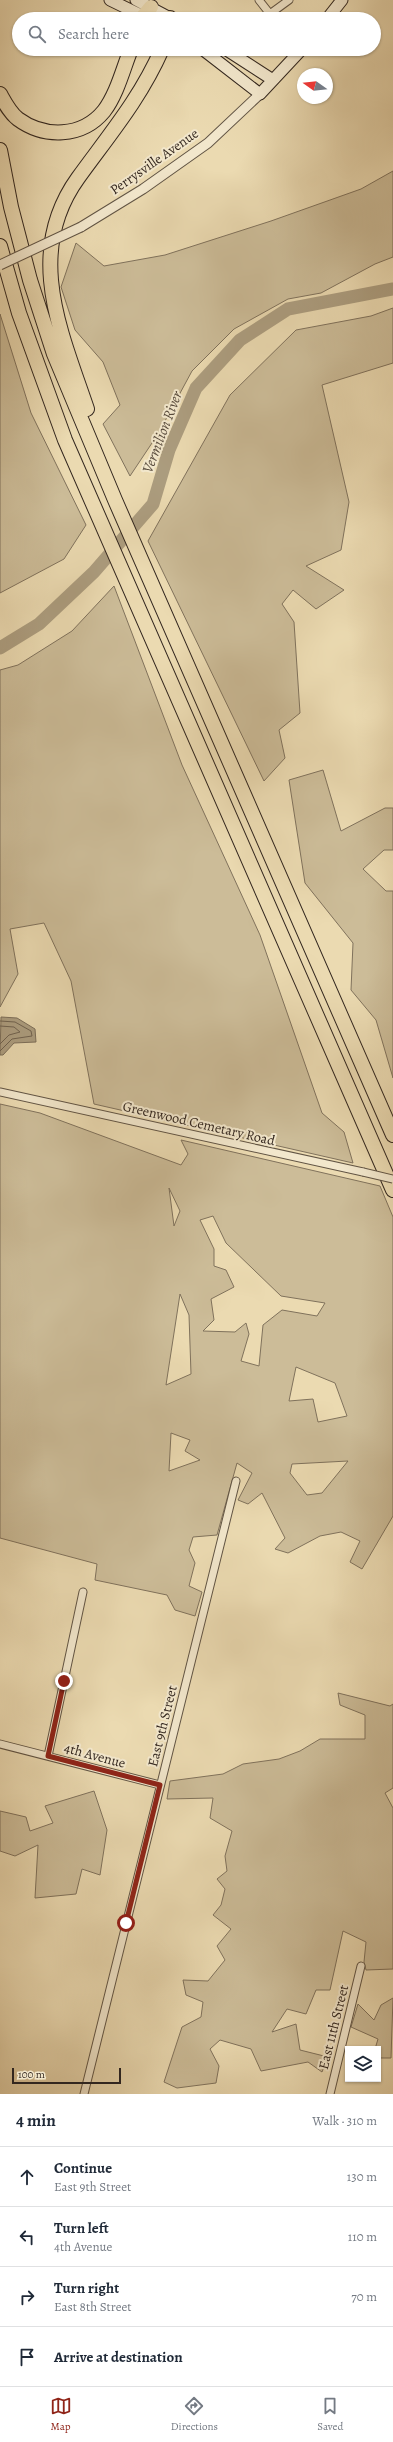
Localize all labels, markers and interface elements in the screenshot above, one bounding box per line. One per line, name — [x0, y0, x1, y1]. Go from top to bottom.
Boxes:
search box — [12, 12, 381, 56]
icon: search — [26, 23, 48, 45]
text: Search here — [58, 24, 129, 44]
north arrow — [297, 68, 333, 104]
street label: Perrysville Avenue — [106, 124, 202, 199]
water label: Vermilion River — [137, 387, 187, 476]
street label: Greenwood Cemetary Road — [121, 1097, 277, 1150]
route end — [55, 1672, 73, 1690]
street label: East 9th Street — [143, 1683, 182, 1769]
street label: 4th Avenue — [62, 1738, 128, 1773]
route start — [117, 1914, 135, 1932]
street label: East 11th Street — [314, 1983, 353, 2071]
map controls — [345, 2046, 381, 2082]
button: layers — [345, 2046, 381, 2082]
scale bar — [12, 2066, 121, 2085]
text: 100 m — [18, 2067, 45, 2082]
text: 4 min — [16, 2109, 56, 2132]
text: Walk · 310 m — [312, 2112, 377, 2129]
text: Continue — [54, 2158, 112, 2178]
icon: ahead — [16, 2166, 38, 2188]
text: 130 m — [347, 2168, 377, 2185]
text: East 9th Street — [54, 2178, 131, 2195]
text: Turn left — [54, 2218, 109, 2238]
icon: left — [16, 2226, 38, 2248]
text: 110 m — [348, 2228, 377, 2245]
text: 4th Avenue — [54, 2238, 112, 2255]
text: Turn right — [54, 2278, 119, 2298]
icon: right — [16, 2286, 38, 2308]
text: 70 m — [351, 2288, 377, 2305]
text: East 8th Street — [54, 2298, 132, 2315]
icon: arrive — [16, 2346, 38, 2368]
text: Arrive at destination — [54, 2347, 183, 2367]
tab: Map — [50, 2395, 72, 2434]
tab: Directions — [171, 2395, 218, 2434]
tab: Saved — [317, 2395, 343, 2434]

